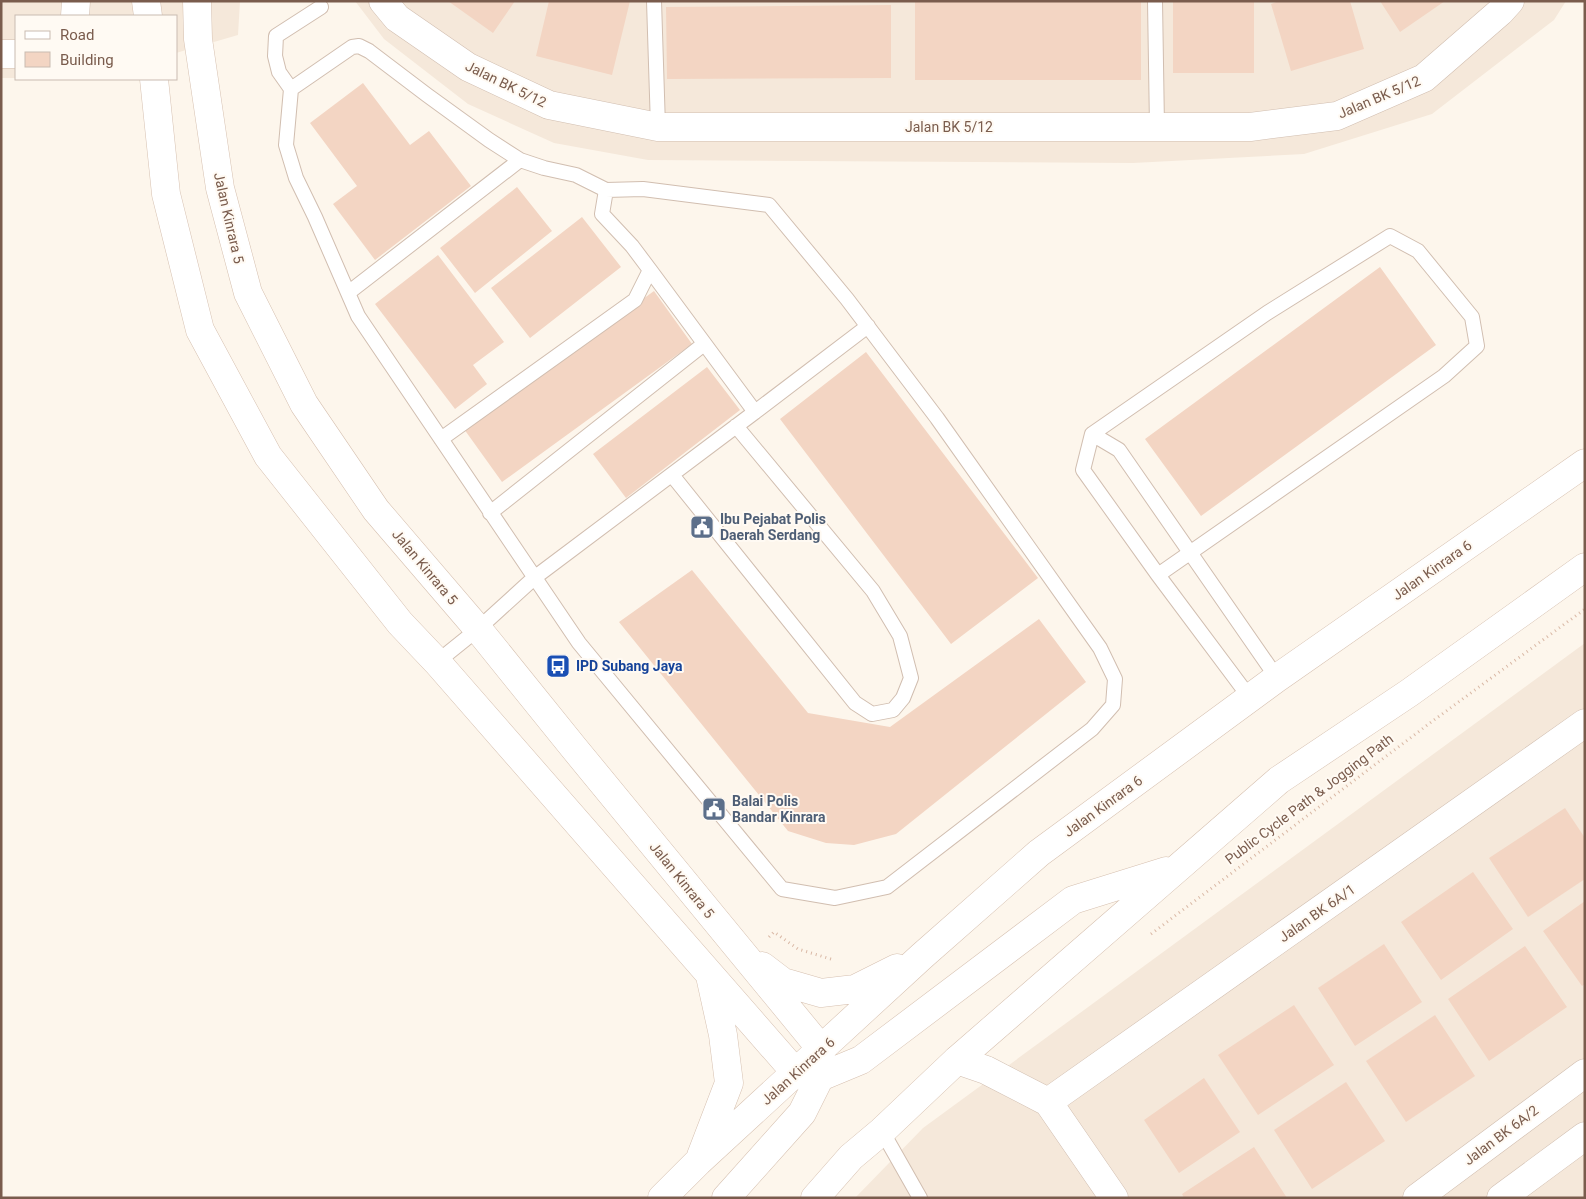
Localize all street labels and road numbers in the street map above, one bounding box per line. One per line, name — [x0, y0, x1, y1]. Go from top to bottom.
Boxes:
street label: Jalan BK 5/12 — [463, 58, 549, 111]
street label: Jalan BK 5/12 — [1335, 72, 1423, 122]
street label: Jalan BK 5/12 — [905, 119, 993, 135]
street label: Jalan Kinrara 5 — [211, 171, 247, 265]
street label: Jalan Kinrara 5 — [389, 526, 461, 608]
street label: Jalan Kinrara 6 — [1389, 537, 1475, 603]
street label: Public Cycle Path & Jogging Path — [1222, 731, 1396, 867]
street label: Jalan Kinrara 6 — [1061, 772, 1145, 840]
street label: Jalan Kinrara 5 — [647, 839, 718, 921]
street label: Jalan BK 6A/1 — [1276, 881, 1358, 945]
street label: Jalan Kinrara 6 — [758, 1034, 838, 1108]
street label: Jalan BK 6A/2 — [1461, 1102, 1542, 1168]

